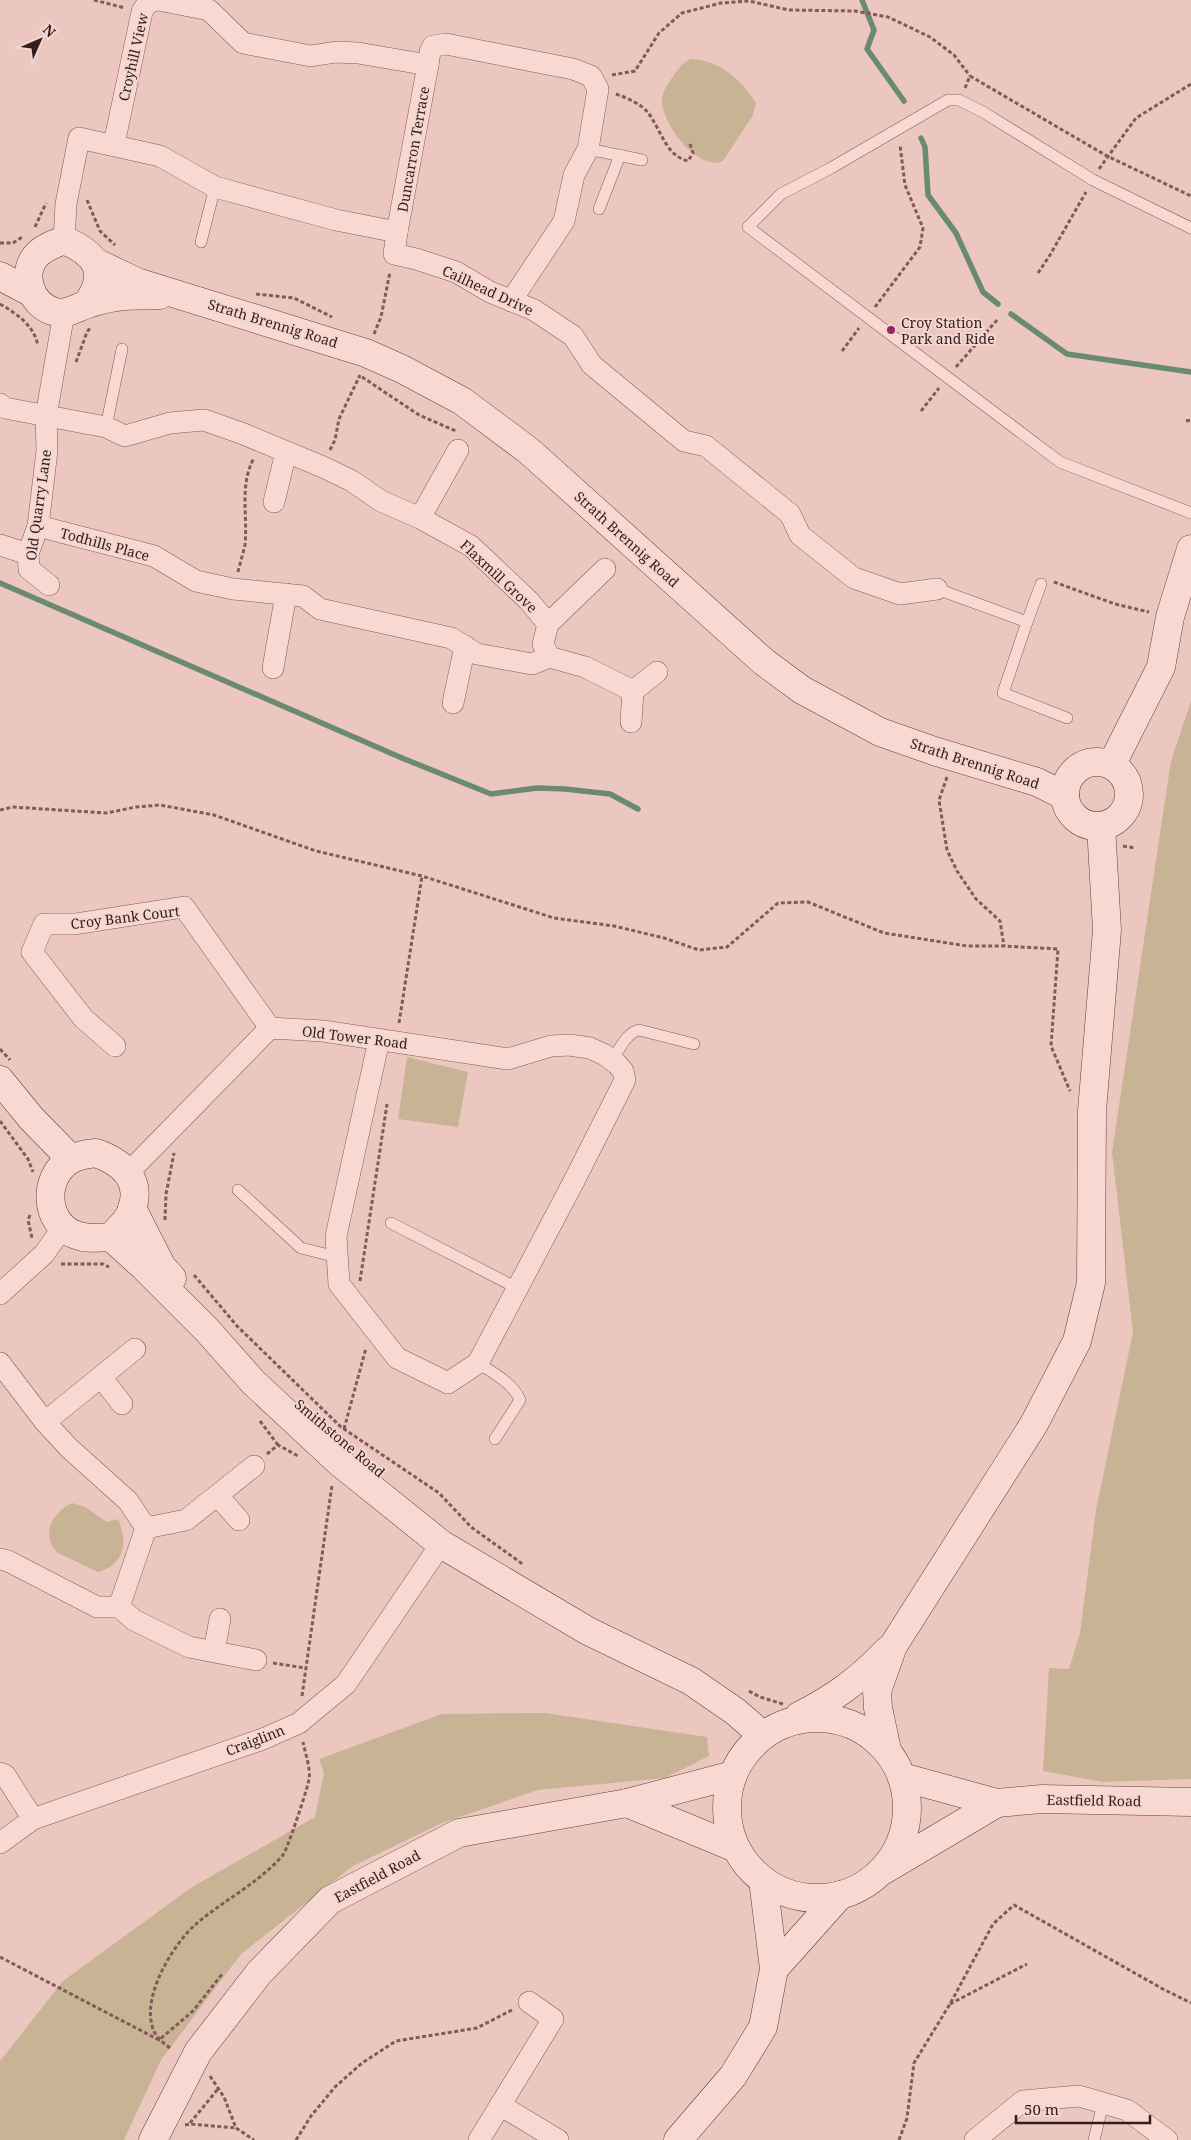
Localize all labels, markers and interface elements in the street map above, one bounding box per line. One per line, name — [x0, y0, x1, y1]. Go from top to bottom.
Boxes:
street label: Croyhill View — [114, 10, 153, 103]
north arrow — [15, 15, 65, 65]
text: N — [39, 20, 60, 41]
street label: Duncarron Terrace — [393, 85, 433, 213]
street label: Cailhead Drive — [439, 261, 537, 319]
street label: Strath Brennig Road — [206, 294, 341, 352]
place label: Croy Station Park and Ride — [901, 313, 995, 348]
marker: Croy Station Park and Ride — [885, 324, 897, 336]
street label: Old Quarry Lane — [21, 448, 55, 562]
street label: Strath Brennig Road — [571, 487, 684, 591]
street label: Todhills Place — [58, 523, 152, 565]
street label: Flaxmill Grove — [456, 535, 542, 617]
street label: Strath Brennig Road — [908, 733, 1042, 793]
street label: Croy Bank Court — [69, 901, 181, 933]
street label: Old Tower Road — [301, 1021, 409, 1053]
street label: Smithstone Road — [291, 1395, 389, 1482]
street label: Craiglinn — [223, 1720, 287, 1760]
street label: Eastfield Road — [1046, 1790, 1142, 1810]
street label: Eastfield Road — [331, 1845, 424, 1907]
scale bar — [1016, 2092, 1150, 2124]
text: 50 m — [1024, 2099, 1059, 2119]

